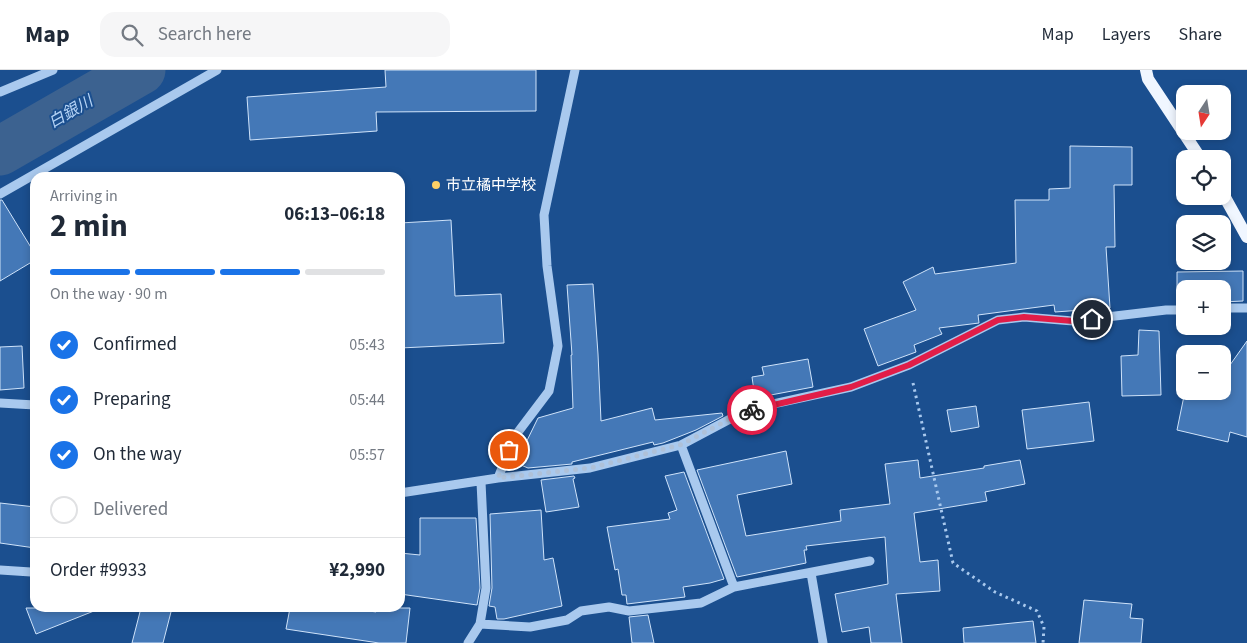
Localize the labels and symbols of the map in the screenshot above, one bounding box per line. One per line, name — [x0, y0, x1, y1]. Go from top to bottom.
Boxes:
north arrow — [1176, 85, 1231, 140]
water label: 白銀川 — [44, 89, 99, 133]
place label: 市立橘中学校 — [446, 175, 536, 196]
marker: 市立橘中学校 — [430, 179, 442, 191]
pin — [1071, 298, 1113, 340]
courier — [727, 385, 777, 435]
pin — [488, 429, 530, 471]

